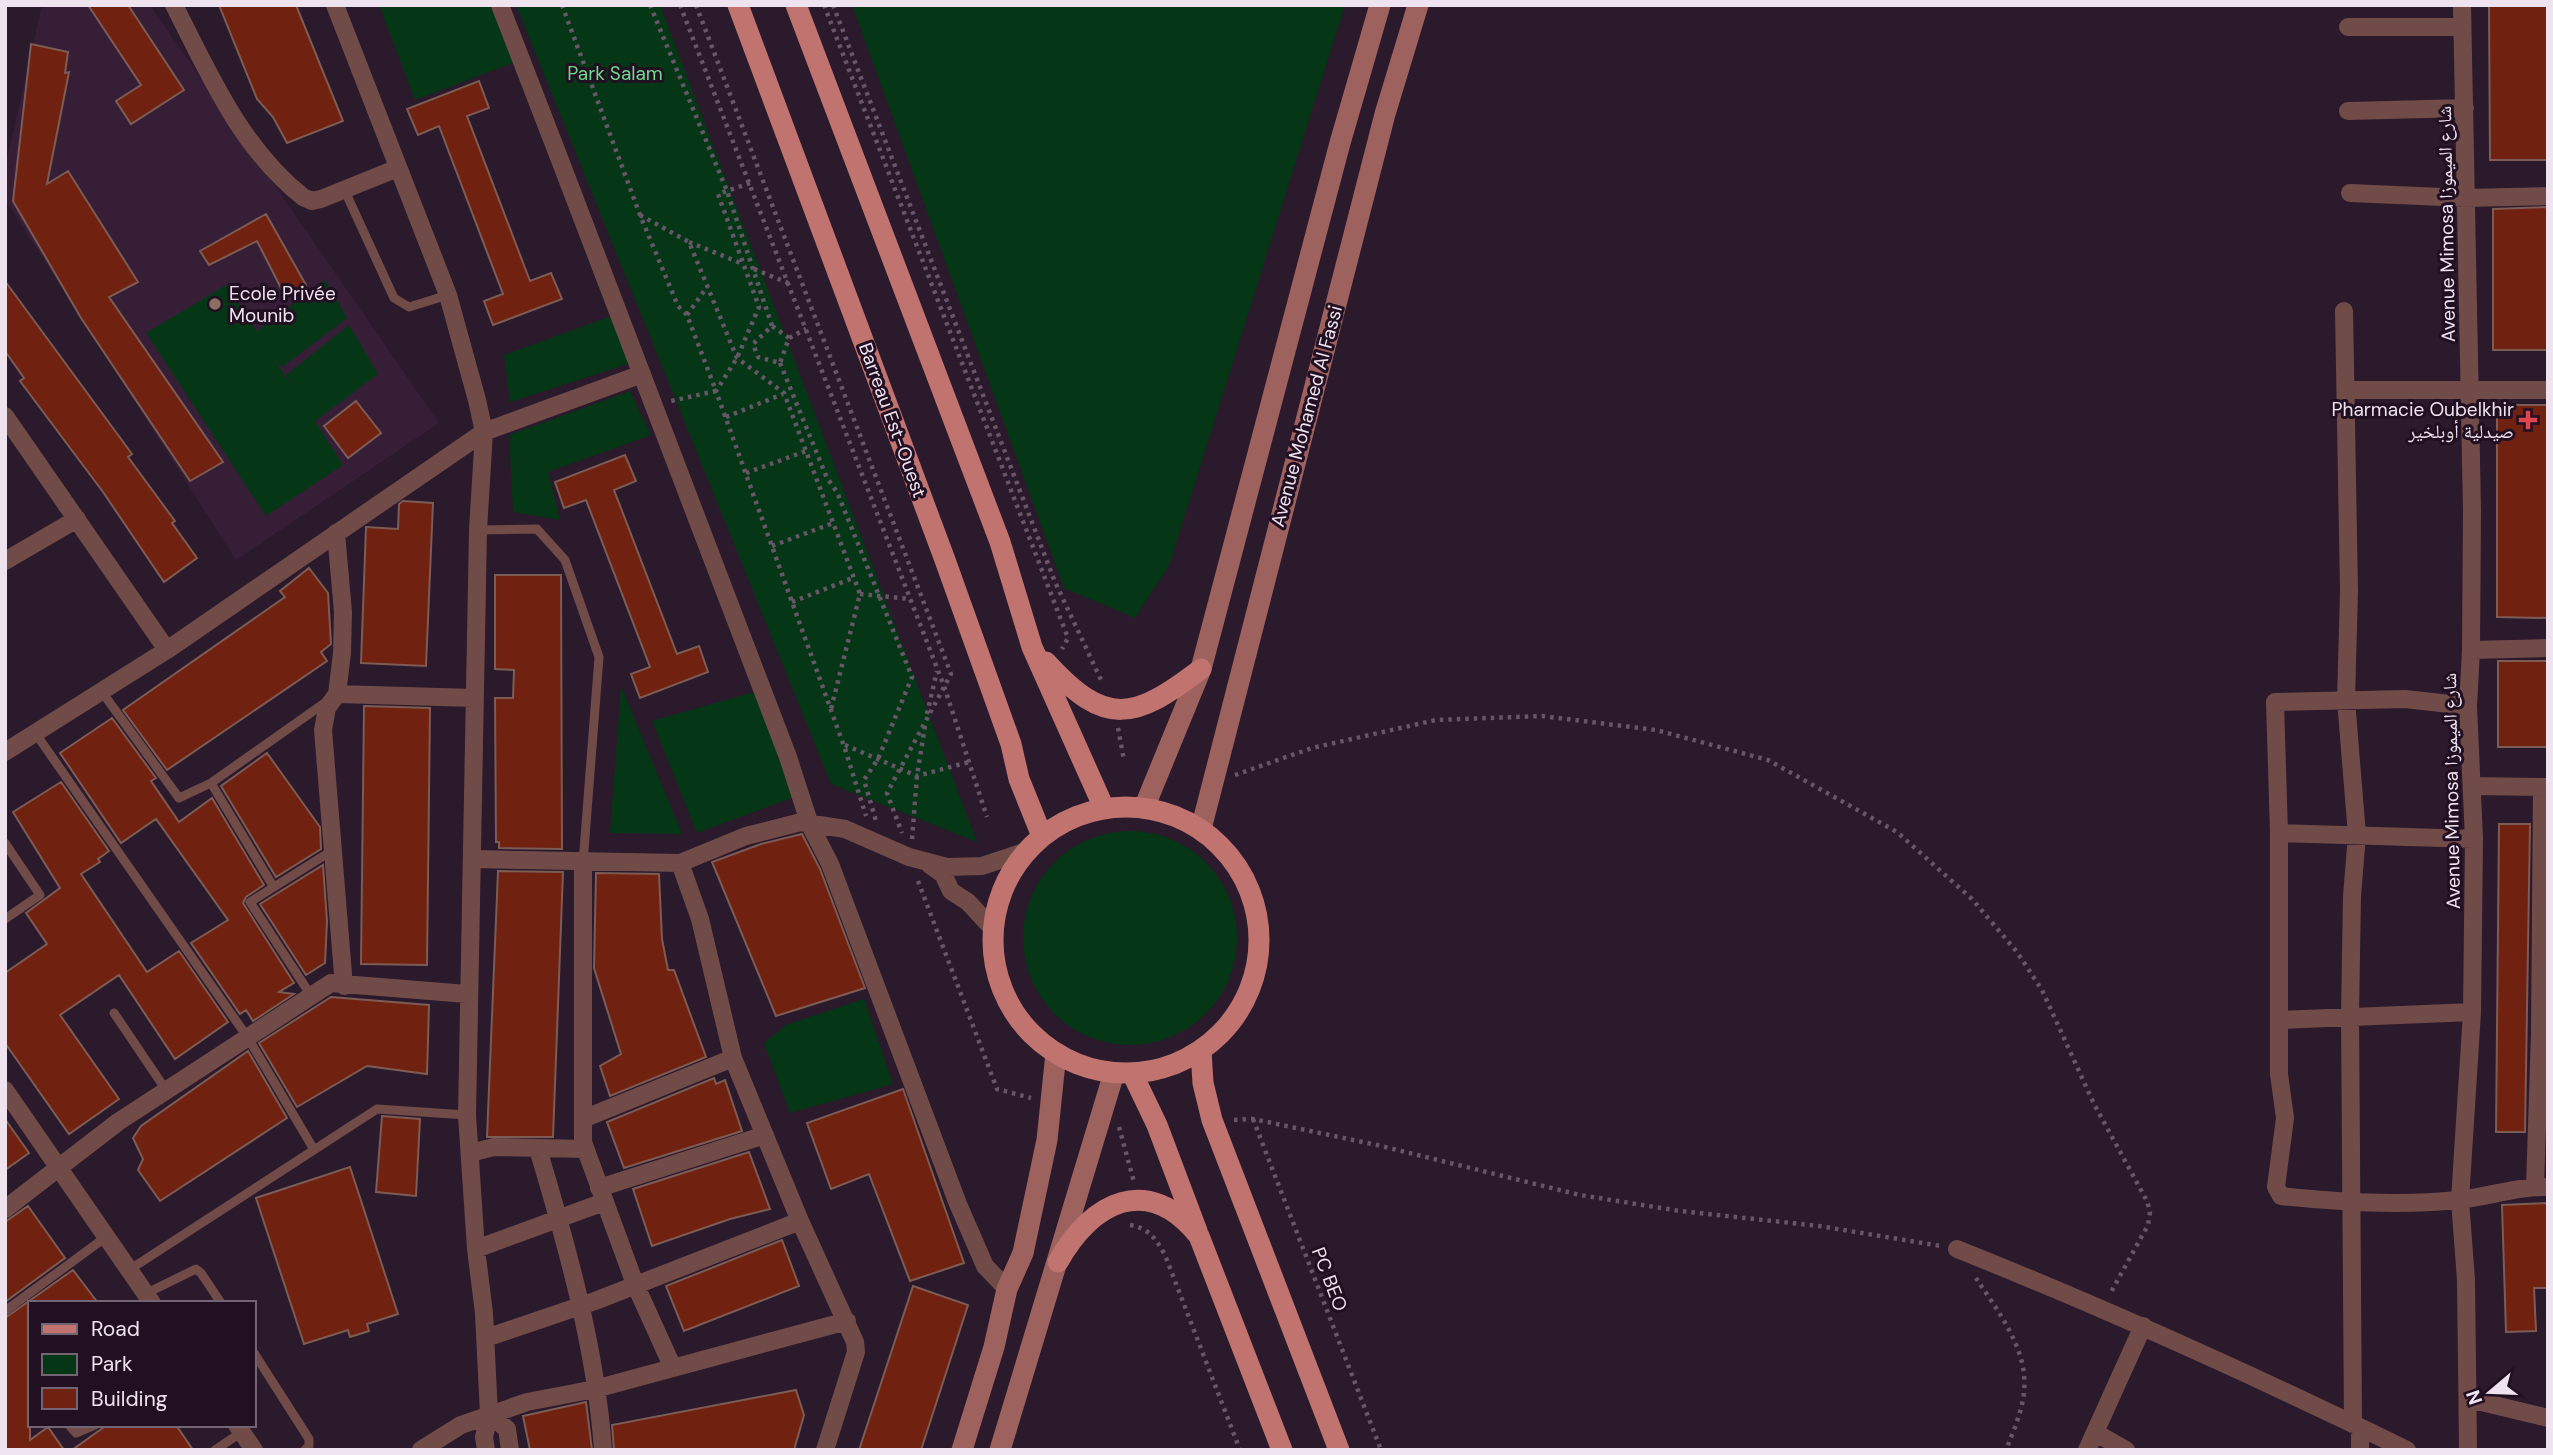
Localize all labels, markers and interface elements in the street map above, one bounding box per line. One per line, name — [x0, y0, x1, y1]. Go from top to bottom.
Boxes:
park label: Park Salam — [567, 61, 663, 86]
street label: Avenue Mimosa شارع الميموزا — [2432, 106, 2461, 342]
place label: Ecole Privée Mounib — [229, 281, 336, 328]
marker: Ecole Privée Mounib — [207, 296, 223, 312]
street label: Avenue Mohamed Al Fassi — [1265, 303, 1348, 530]
street label: Barreau Est-Ouest — [853, 339, 932, 501]
place label: Pharmacie Oubelkhir صيدلية أوبلخير — [2332, 397, 2514, 444]
marker: Pharmacie Oubelkhir صيدلية أوبلخير — [2520, 412, 2536, 428]
street label: Avenue Mimosa شارع الميموزا — [2437, 673, 2466, 909]
street label: PC BEO — [1306, 1244, 1353, 1315]
legend — [28, 1301, 256, 1427]
text: Road — [91, 1315, 140, 1343]
text: Park — [91, 1350, 133, 1378]
north arrow — [2455, 1357, 2525, 1427]
text: Building — [91, 1385, 168, 1413]
text: N — [2460, 1387, 2488, 1408]

